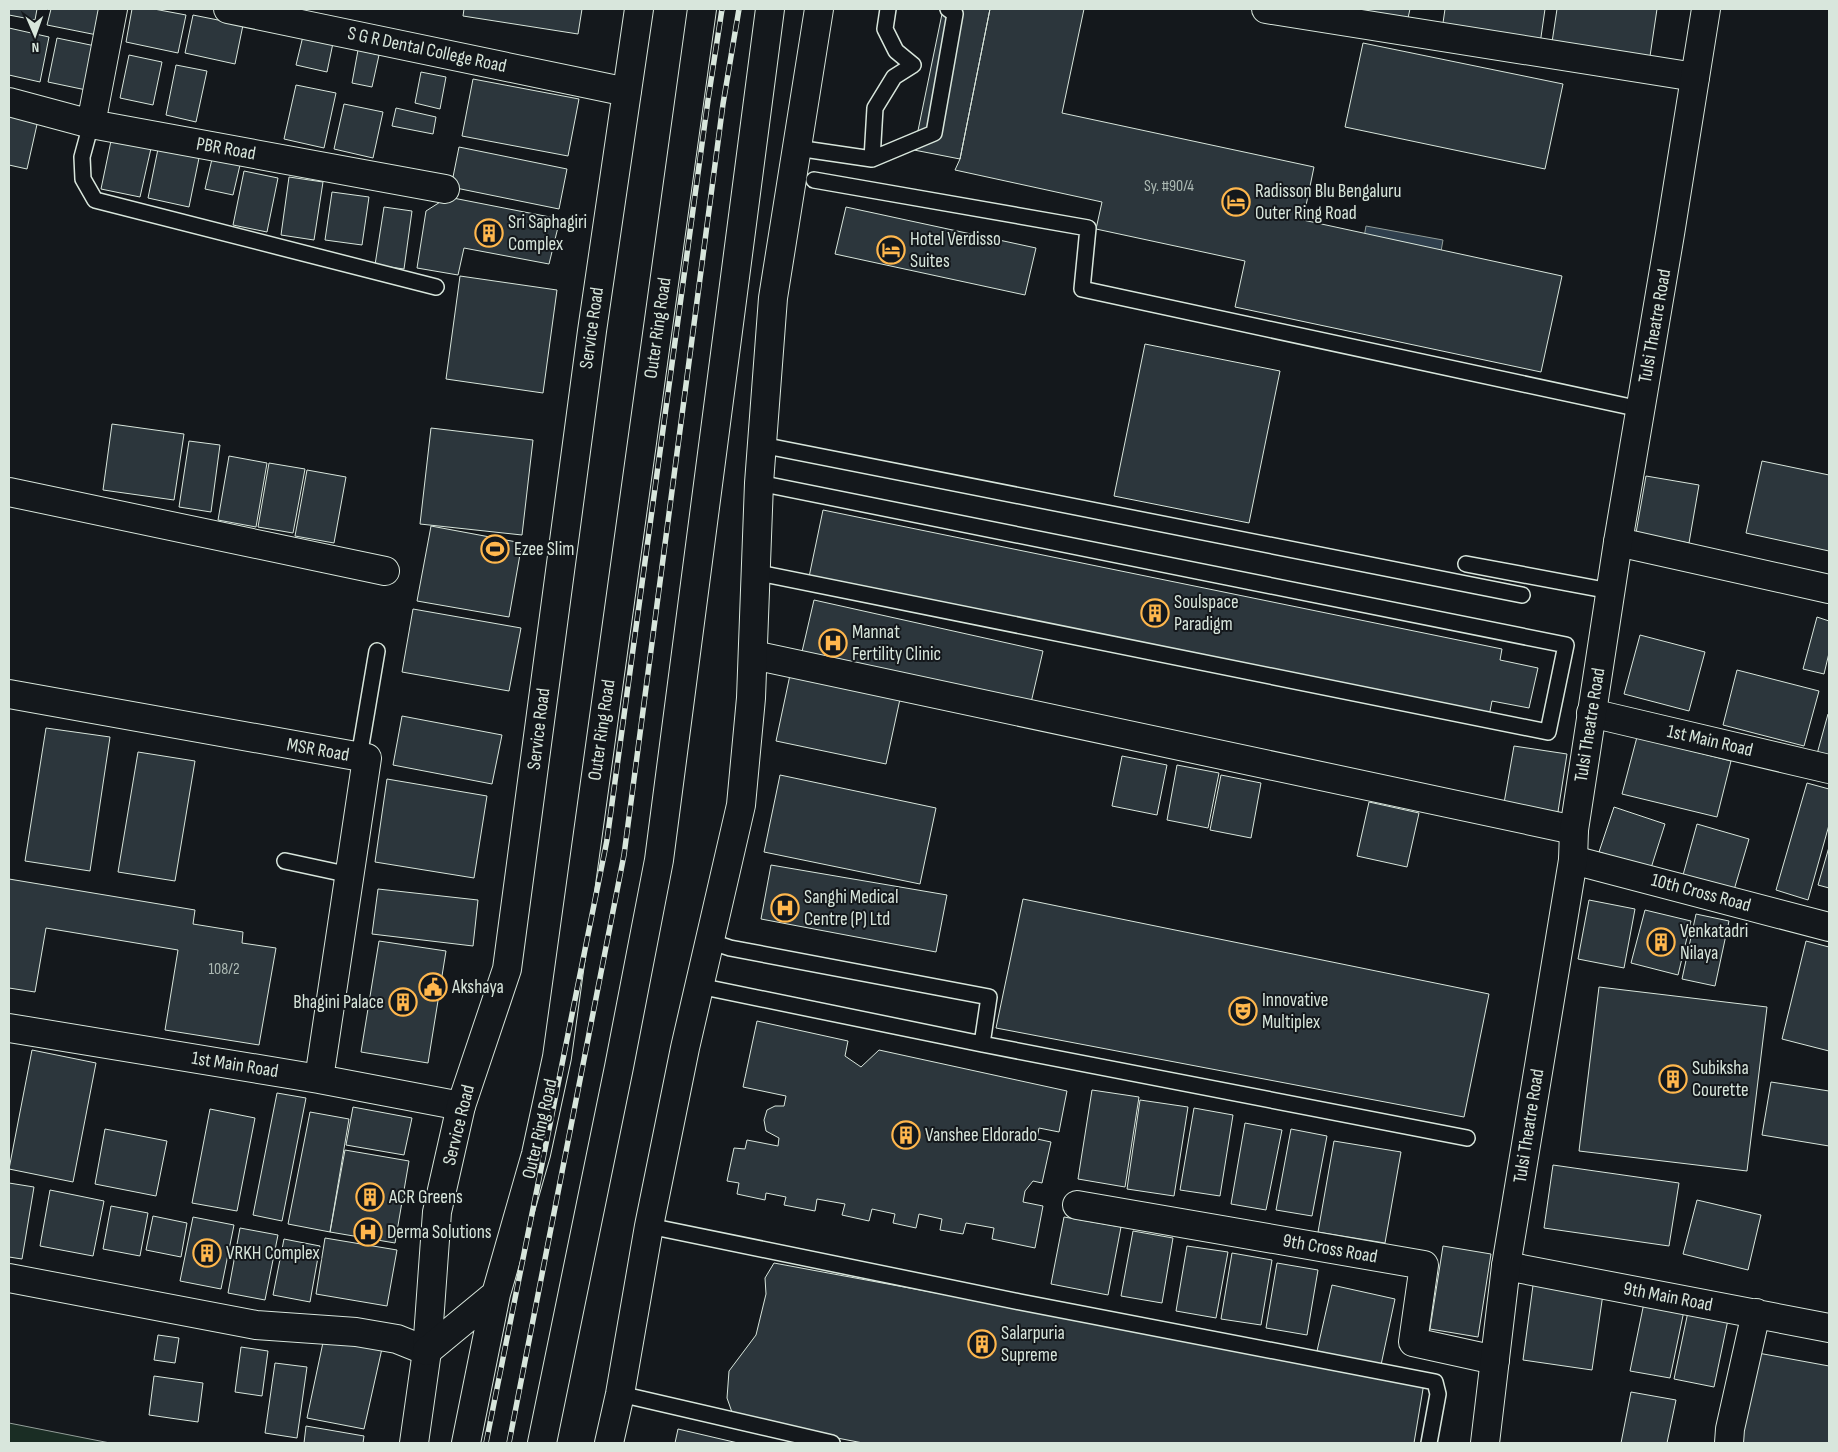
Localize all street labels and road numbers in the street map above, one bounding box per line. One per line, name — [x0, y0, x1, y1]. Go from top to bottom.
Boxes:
street label: S G R Dental College Road — [345, 22, 509, 78]
street label: PBR Road — [194, 132, 258, 166]
street label: Tulsi Theatre Road — [1634, 267, 1676, 385]
street label: Outer Ring Road — [640, 276, 676, 380]
street label: Service Road — [575, 286, 609, 370]
street label: Tulsi Theatre Road — [1570, 666, 1610, 784]
street label: Outer Ring Road — [584, 678, 620, 782]
street label: Service Road — [523, 687, 555, 771]
street label: 1st Main Road — [1665, 720, 1755, 762]
street label: MSR Road — [285, 733, 351, 767]
street label: 10th Cross Road — [1649, 869, 1753, 917]
street label: 1st Main Road — [190, 1047, 280, 1083]
street label: Tulsi Theatre Road — [1509, 1067, 1549, 1185]
street label: Outer Ring Road — [517, 1077, 563, 1181]
street label: Service Road — [438, 1082, 480, 1168]
street label: 9th Cross Road — [1281, 1229, 1379, 1269]
street label: 9th Main Road — [1621, 1277, 1715, 1317]

